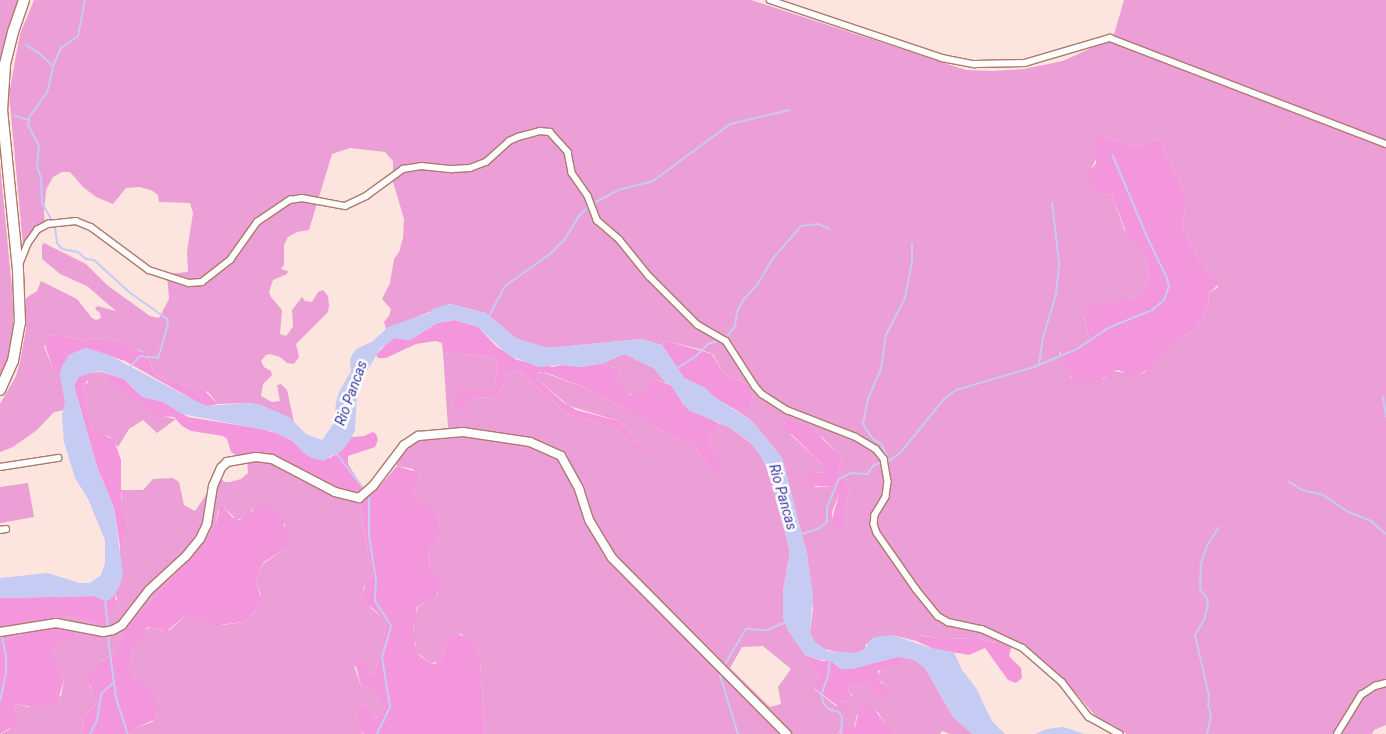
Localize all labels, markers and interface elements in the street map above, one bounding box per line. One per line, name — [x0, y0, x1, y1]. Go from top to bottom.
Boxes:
water label: Rio Pancas — [332, 358, 370, 428]
water label: Rio Pancas — [766, 462, 800, 532]

